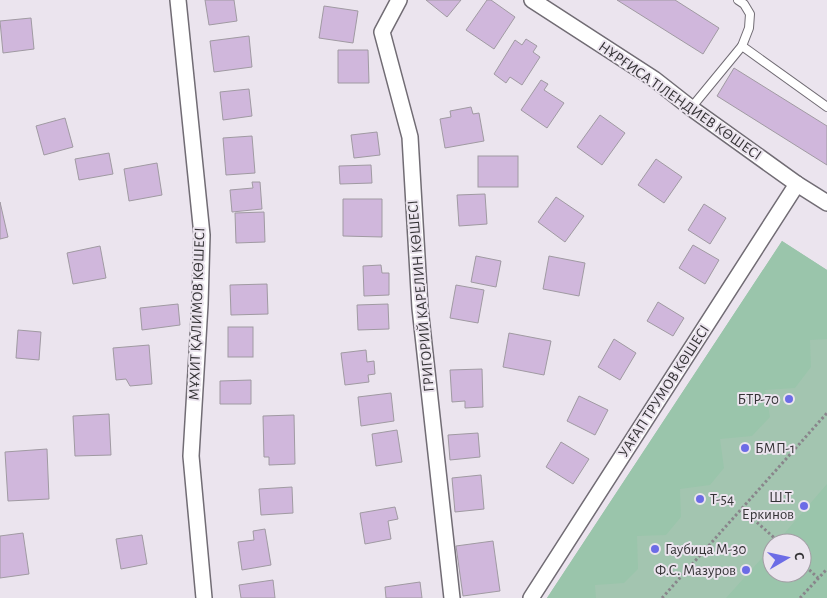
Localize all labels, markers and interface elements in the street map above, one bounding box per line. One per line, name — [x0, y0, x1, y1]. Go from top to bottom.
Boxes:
street label: НҰРҒИСА ТІЛЕНДИЕВ КӨШЕСІ — [596, 39, 764, 163]
street label: ГРИГОРИЙ КАРЕЛИН КӨШЕСІ — [405, 200, 437, 392]
street label: МҰХИТ ҚАЛИМОВ КӨШЕСІ — [186, 227, 208, 401]
street label: УАҒАП ТРУМОВ КӨШЕСІ — [616, 322, 712, 460]
place label: БТР-70 — [738, 392, 779, 407]
marker: БТР-70 — [783, 393, 795, 405]
place label: БМП-1 — [755, 441, 795, 456]
marker: БМП-1 — [739, 442, 751, 454]
place label: Ш.Т. Еркинов — [742, 490, 794, 522]
place label: Т-54 — [710, 492, 734, 507]
marker: Т-54 — [694, 493, 706, 505]
marker: Ш.Т. Еркинов — [798, 500, 810, 512]
north arrow — [762, 533, 812, 583]
place label: Гаубица М-30 — [665, 542, 746, 557]
marker: Гаубица М-30 — [649, 543, 661, 555]
text: С — [791, 551, 806, 561]
place label: Ф.С. Мазуров — [655, 563, 736, 578]
marker: Ф.С. Мазуров — [740, 564, 752, 576]

